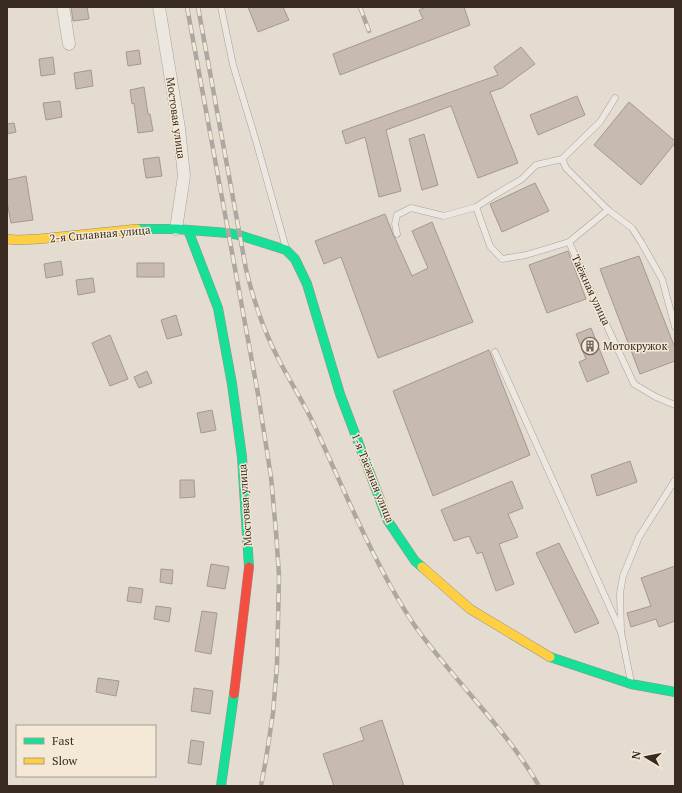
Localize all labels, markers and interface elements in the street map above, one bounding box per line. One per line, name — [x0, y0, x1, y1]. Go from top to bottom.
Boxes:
street label: Мостовая улица — [163, 76, 189, 160]
street label: 2-я Сплавная улица — [49, 223, 151, 245]
street label: Таёжная улица — [569, 252, 614, 328]
building icon: Мотокружок — [580, 336, 600, 356]
place label: Мотокружок — [603, 339, 667, 353]
street label: 1-я Таёжная улица — [349, 431, 398, 525]
street label: Мостовая улица — [235, 463, 255, 547]
legend — [16, 725, 156, 777]
text: Fast — [52, 733, 75, 748]
north arrow — [626, 737, 666, 777]
text: N — [629, 749, 644, 761]
text: Slow — [52, 753, 78, 768]

